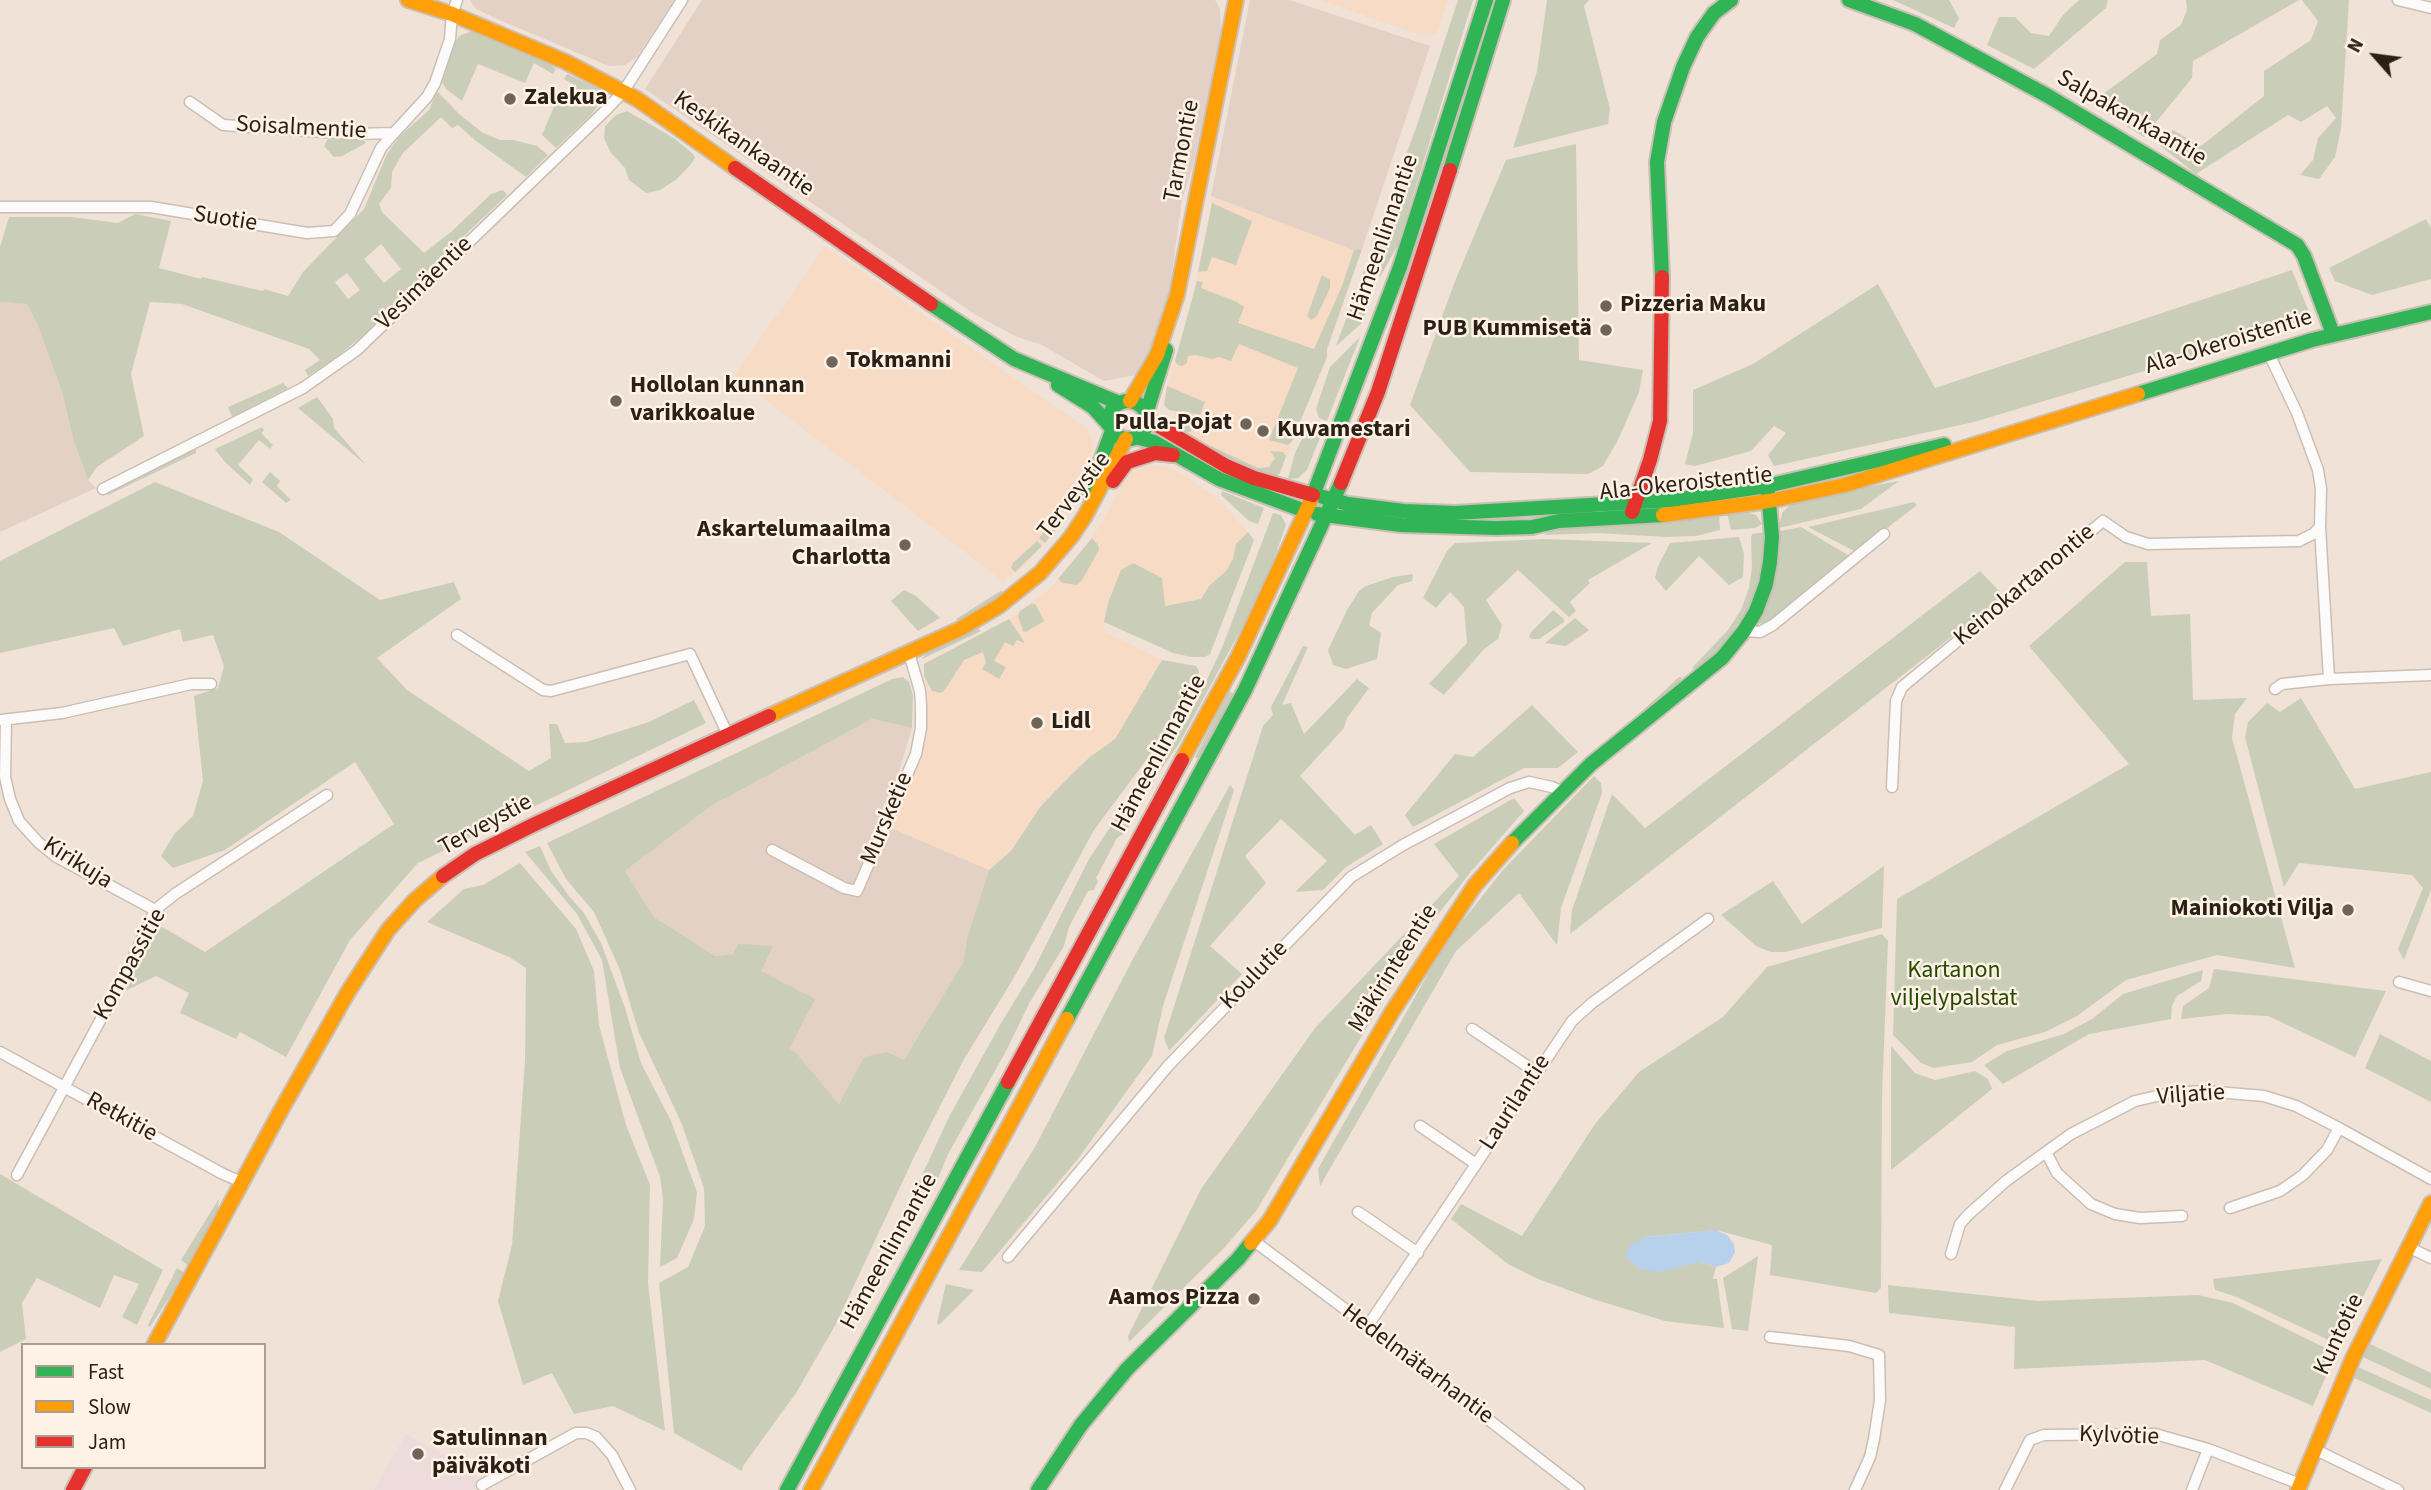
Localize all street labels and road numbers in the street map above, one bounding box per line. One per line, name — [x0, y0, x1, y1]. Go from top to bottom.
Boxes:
street label: Salpakankaantie — [2051, 65, 2211, 173]
street label: Keskikankaantie — [667, 86, 819, 204]
street label: Tarmontie — [1159, 97, 1207, 205]
street label: Soisalmentie — [235, 111, 367, 147]
street label: Hämeenlinnantie — [1342, 151, 1426, 325]
street label: Suotie — [191, 201, 259, 239]
street label: Vesimäentie — [371, 231, 479, 337]
street label: Ala-Okeroistentie — [2142, 304, 2316, 382]
street label: Terveystie — [1032, 447, 1118, 545]
street label: Ala-Okeroistentie — [1598, 462, 1774, 508]
street label: Keinokartanontie — [1949, 519, 2101, 653]
street label: Hämeenlinnantie — [1106, 670, 1214, 838]
street label: Mursketie — [856, 768, 920, 870]
street label: Terveystie — [434, 789, 538, 863]
street label: Kirikuja — [37, 831, 117, 897]
street label: Mäkirinteentie — [1343, 900, 1445, 1038]
street label: Kompassitie — [88, 904, 174, 1026]
street label: Koulutie — [1215, 935, 1295, 1017]
street label: Laurilantie — [1474, 1050, 1558, 1156]
street label: Viljatie — [2156, 1079, 2226, 1113]
street label: Retkitie — [80, 1087, 162, 1149]
street label: Hämeenlinnantie — [835, 1169, 945, 1335]
street label: Kuntotie — [2309, 1290, 2371, 1380]
street label: Hedelmätarhantie — [1335, 1298, 1499, 1432]
street label: Kylvötie — [2078, 1421, 2160, 1453]

